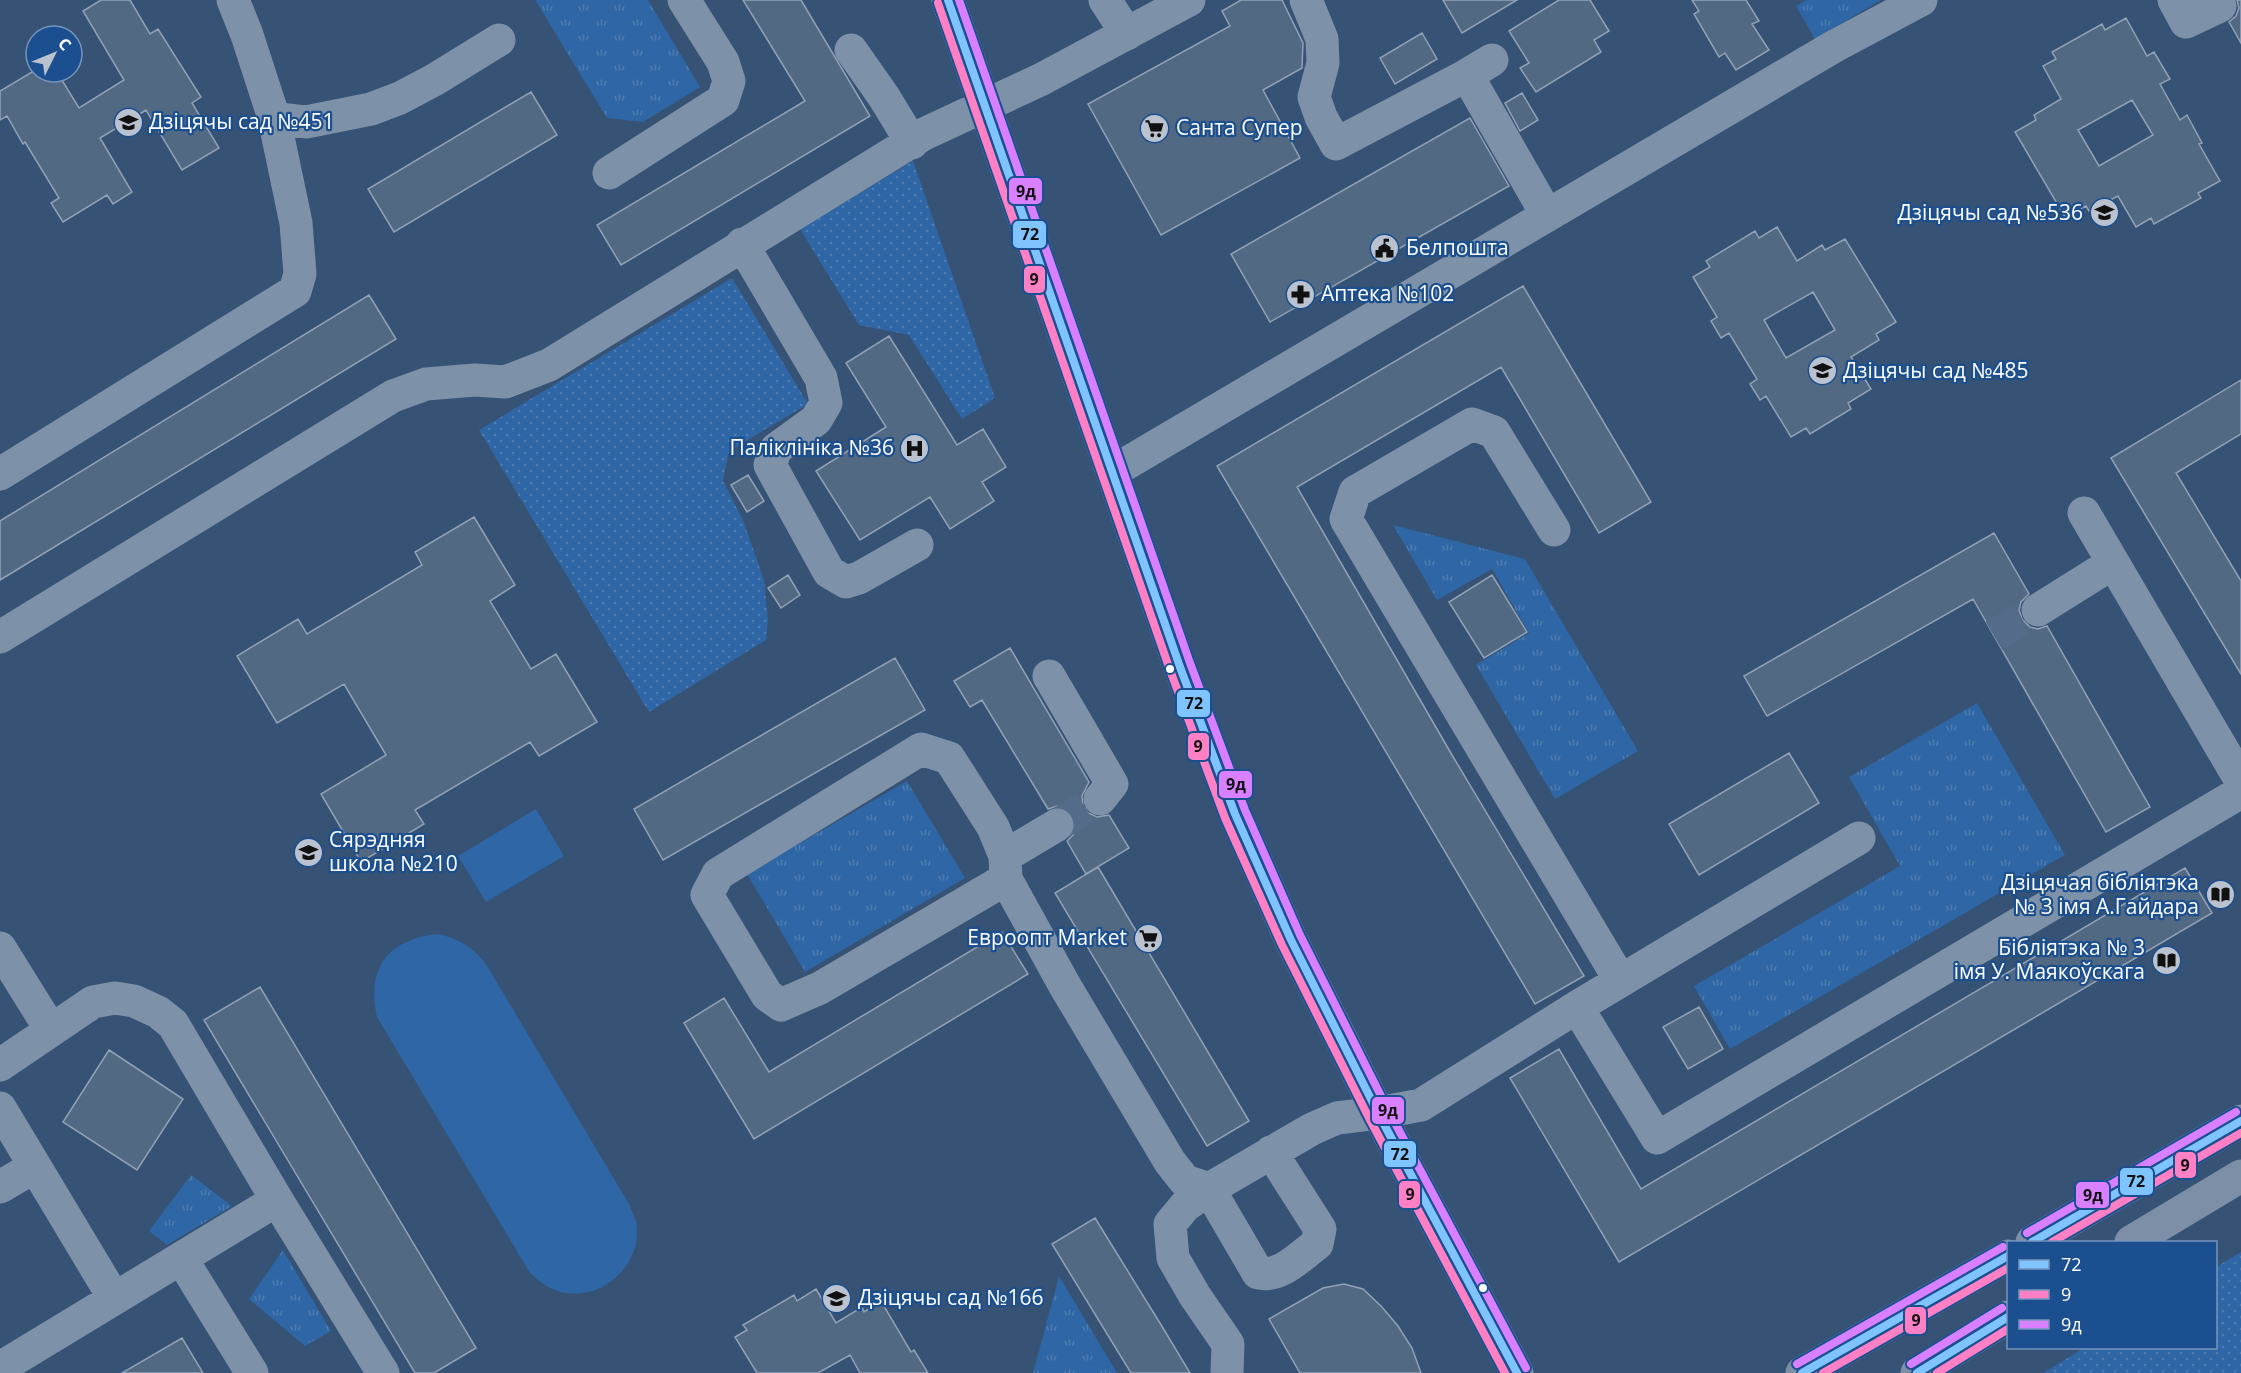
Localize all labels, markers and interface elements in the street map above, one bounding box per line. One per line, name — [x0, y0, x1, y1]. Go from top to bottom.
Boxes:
north arrow — [24, 24, 84, 84]
text: С — [53, 33, 76, 55]
school or university icon: Дзіцячы сад №451 — [112, 106, 144, 138]
place label: Дзіцячы сад №451 — [149, 107, 335, 135]
supermarket icon: Санта Супер — [1139, 112, 1171, 144]
place label: Санта Супер — [1176, 113, 1303, 141]
line badge: 9д — [1008, 177, 1043, 205]
text: 9д — [1016, 180, 1036, 202]
school or university icon: Дзіцячы сад №536 — [2088, 197, 2120, 229]
place label: Дзіцячы сад №536 — [1897, 198, 2083, 226]
line badge: 72 — [1012, 220, 1047, 249]
text: 72 — [1021, 223, 1039, 245]
public building icon: Белпошта — [1369, 232, 1401, 264]
place label: Белпошта — [1406, 233, 1509, 261]
line badge: 9 — [1023, 265, 1046, 294]
text: 9 — [1029, 268, 1039, 290]
pharmacy icon: Аптека №102 — [1284, 278, 1316, 310]
place label: Аптека №102 — [1321, 279, 1454, 307]
school or university icon: Дзіцячы сад №485 — [1806, 355, 1838, 387]
place label: Дзіцячы сад №485 — [1843, 356, 2029, 384]
hospital icon: Паліклініка №36 — [899, 432, 931, 464]
place label: Паліклініка №36 — [730, 433, 894, 461]
unlabelled marker — [1164, 663, 1176, 675]
line badge: 72 — [1176, 689, 1211, 718]
text: 72 — [1185, 692, 1203, 714]
line badge: 9 — [1187, 732, 1210, 761]
text: 9 — [1193, 735, 1203, 757]
line badge: 9д — [1218, 770, 1253, 799]
text: 9д — [1226, 773, 1246, 795]
place label: Сярэдняя школа №210 — [329, 825, 458, 877]
school or university icon: Сярэдняя школа №210 — [292, 836, 324, 868]
place label: Дзіцячая бібліятэка № 3 імя А.Гайдара — [2001, 868, 2199, 920]
library icon: Дзіцячая бібліятэка № 3 імя А.Гайдара — [2204, 879, 2236, 911]
supermarket icon: Евроопт Market — [1132, 922, 1164, 954]
place label: Евроопт Market — [967, 923, 1127, 951]
place label: Бібліятэка № 3 імя У. Маякоўскага — [1954, 933, 2145, 985]
library icon: Бібліятэка № 3 імя У. Маякоўскага — [2150, 944, 2182, 976]
line badge: 9д — [1371, 1096, 1405, 1125]
text: 9д — [1378, 1099, 1398, 1121]
line badge: 72 — [1383, 1140, 1417, 1168]
text: 72 — [1391, 1143, 1409, 1165]
line badge: 9 — [2174, 1151, 2197, 1179]
text: 9 — [2180, 1154, 2190, 1176]
line badge: 72 — [2119, 1167, 2154, 1196]
text: 72 — [2127, 1170, 2145, 1192]
line badge: 9 — [1398, 1180, 1421, 1209]
line badge: 9д — [2075, 1181, 2110, 1209]
text: 9 — [1405, 1183, 1415, 1205]
text: 9д — [2083, 1184, 2103, 1206]
legend — [2007, 1241, 2217, 1349]
text: 72 — [2061, 1252, 2082, 1276]
school or university icon: Дзіцячы сад №166 — [821, 1282, 853, 1314]
unlabelled marker — [1477, 1282, 1489, 1294]
text: 9 — [2061, 1282, 2071, 1306]
place label: Дзіцячы сад №166 — [858, 1283, 1044, 1311]
line badge: 9 — [1904, 1306, 1927, 1335]
text: 9 — [1911, 1309, 1921, 1331]
text: 9д — [2061, 1312, 2082, 1336]

